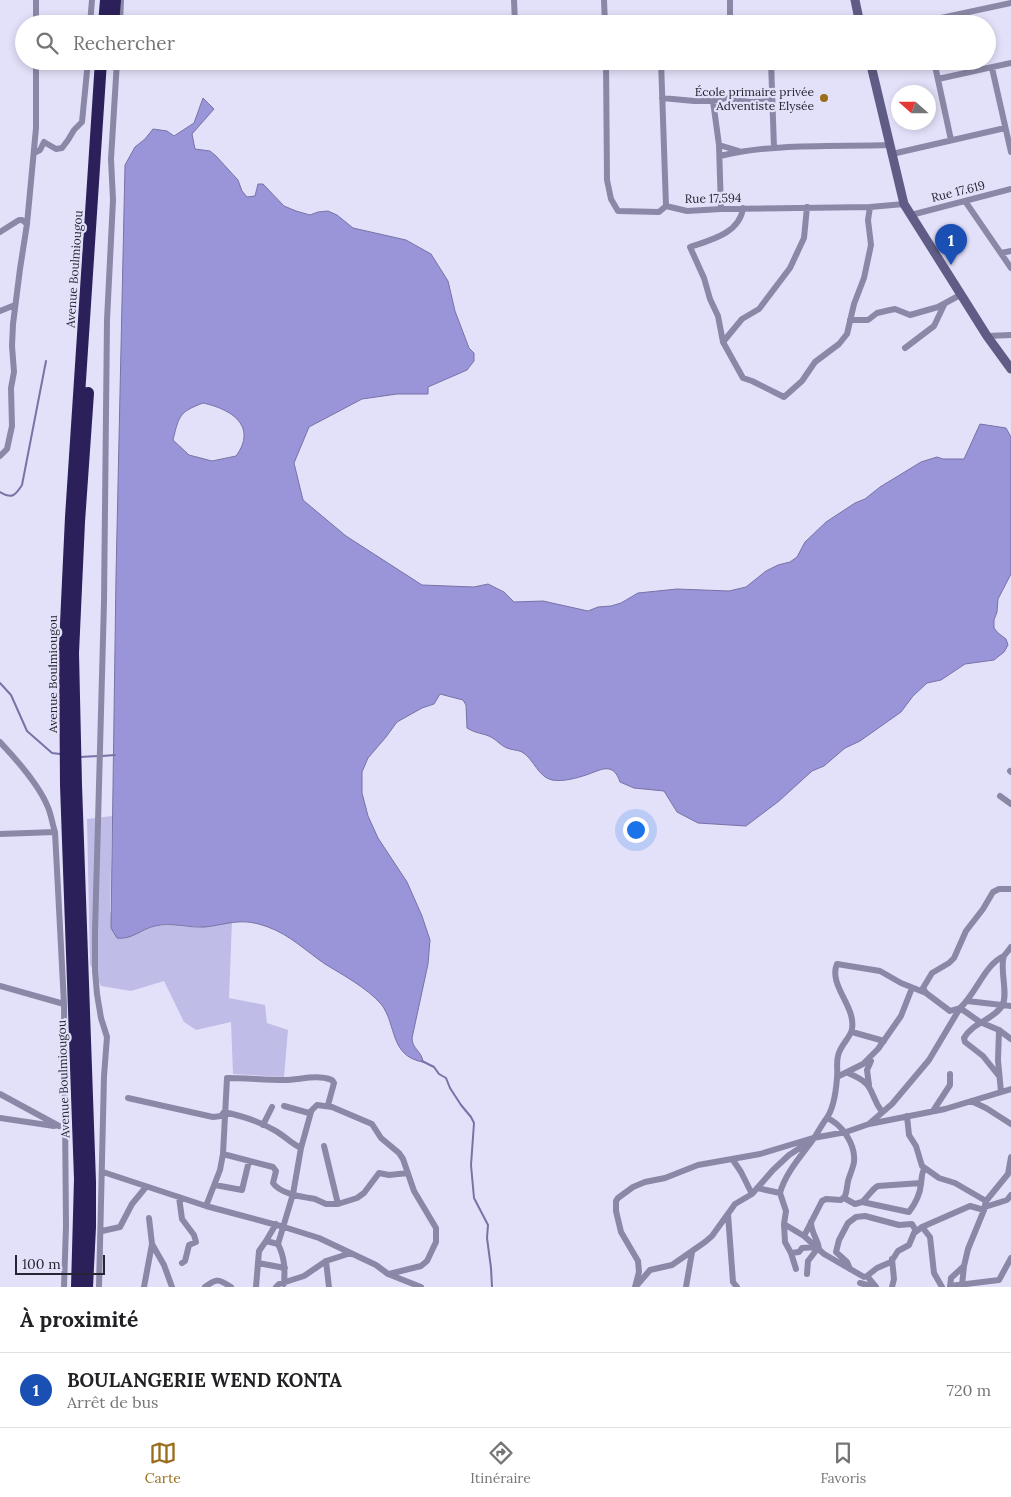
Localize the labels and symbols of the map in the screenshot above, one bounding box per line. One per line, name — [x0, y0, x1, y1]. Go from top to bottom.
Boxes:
place label: École primaire privée Adventiste Elysée — [695, 84, 814, 113]
north arrow — [891, 85, 936, 130]
marker: École primaire privée Adventiste Elysée — [818, 92, 830, 104]
street label: Rue 17.619 — [930, 177, 986, 205]
street label: Rue 17.594 — [685, 190, 742, 206]
street label: Avenue Boulmiougou — [62, 210, 86, 329]
pin: 1 — [935, 224, 967, 265]
street label: Avenue Boulmiougou — [45, 615, 60, 734]
your location — [623, 817, 649, 843]
street label: Avenue Boulmiougou — [53, 1020, 73, 1139]
scale bar — [15, 1252, 105, 1275]

